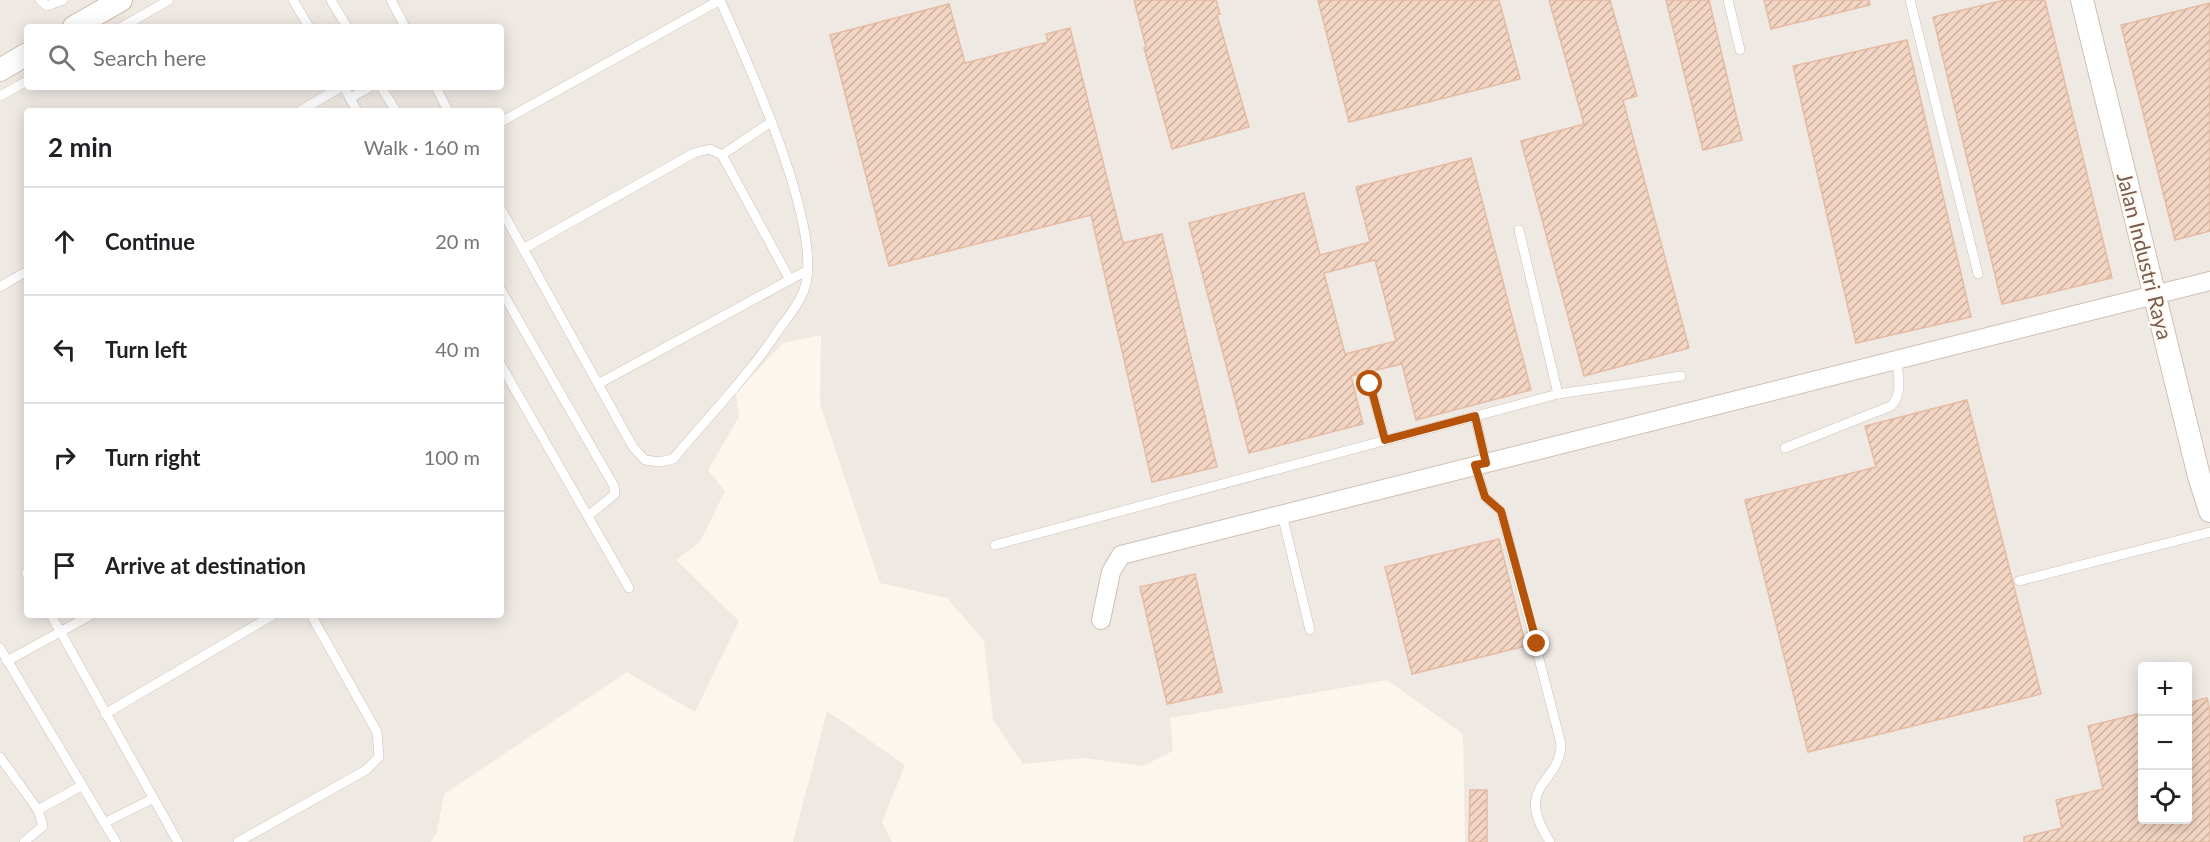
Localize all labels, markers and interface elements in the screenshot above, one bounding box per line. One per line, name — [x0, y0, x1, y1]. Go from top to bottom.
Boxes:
search box — [24, 24, 504, 90]
icon: search — [45, 41, 78, 74]
text: Search here — [93, 44, 206, 71]
text: 2 min — [48, 131, 112, 163]
text: Walk · 160 m — [364, 135, 480, 159]
street label: Jalan Industri Raya — [2113, 170, 2178, 342]
icon: ahead — [48, 225, 81, 258]
text: Continue — [105, 228, 195, 255]
text: 20 m — [435, 229, 480, 253]
icon: left — [48, 333, 81, 366]
text: Turn left — [105, 336, 187, 363]
text: 40 m — [435, 337, 480, 361]
route start — [1356, 370, 1382, 396]
icon: right — [48, 441, 81, 474]
text: Turn right — [105, 444, 200, 471]
text: 100 m — [424, 445, 480, 469]
icon: arrive — [48, 549, 81, 582]
text: Arrive at destination — [105, 552, 306, 579]
route end — [1523, 630, 1549, 656]
map controls — [2138, 662, 2192, 824]
button: + — [2138, 662, 2192, 716]
button: − — [2138, 716, 2192, 770]
button: locate — [2138, 770, 2192, 824]

